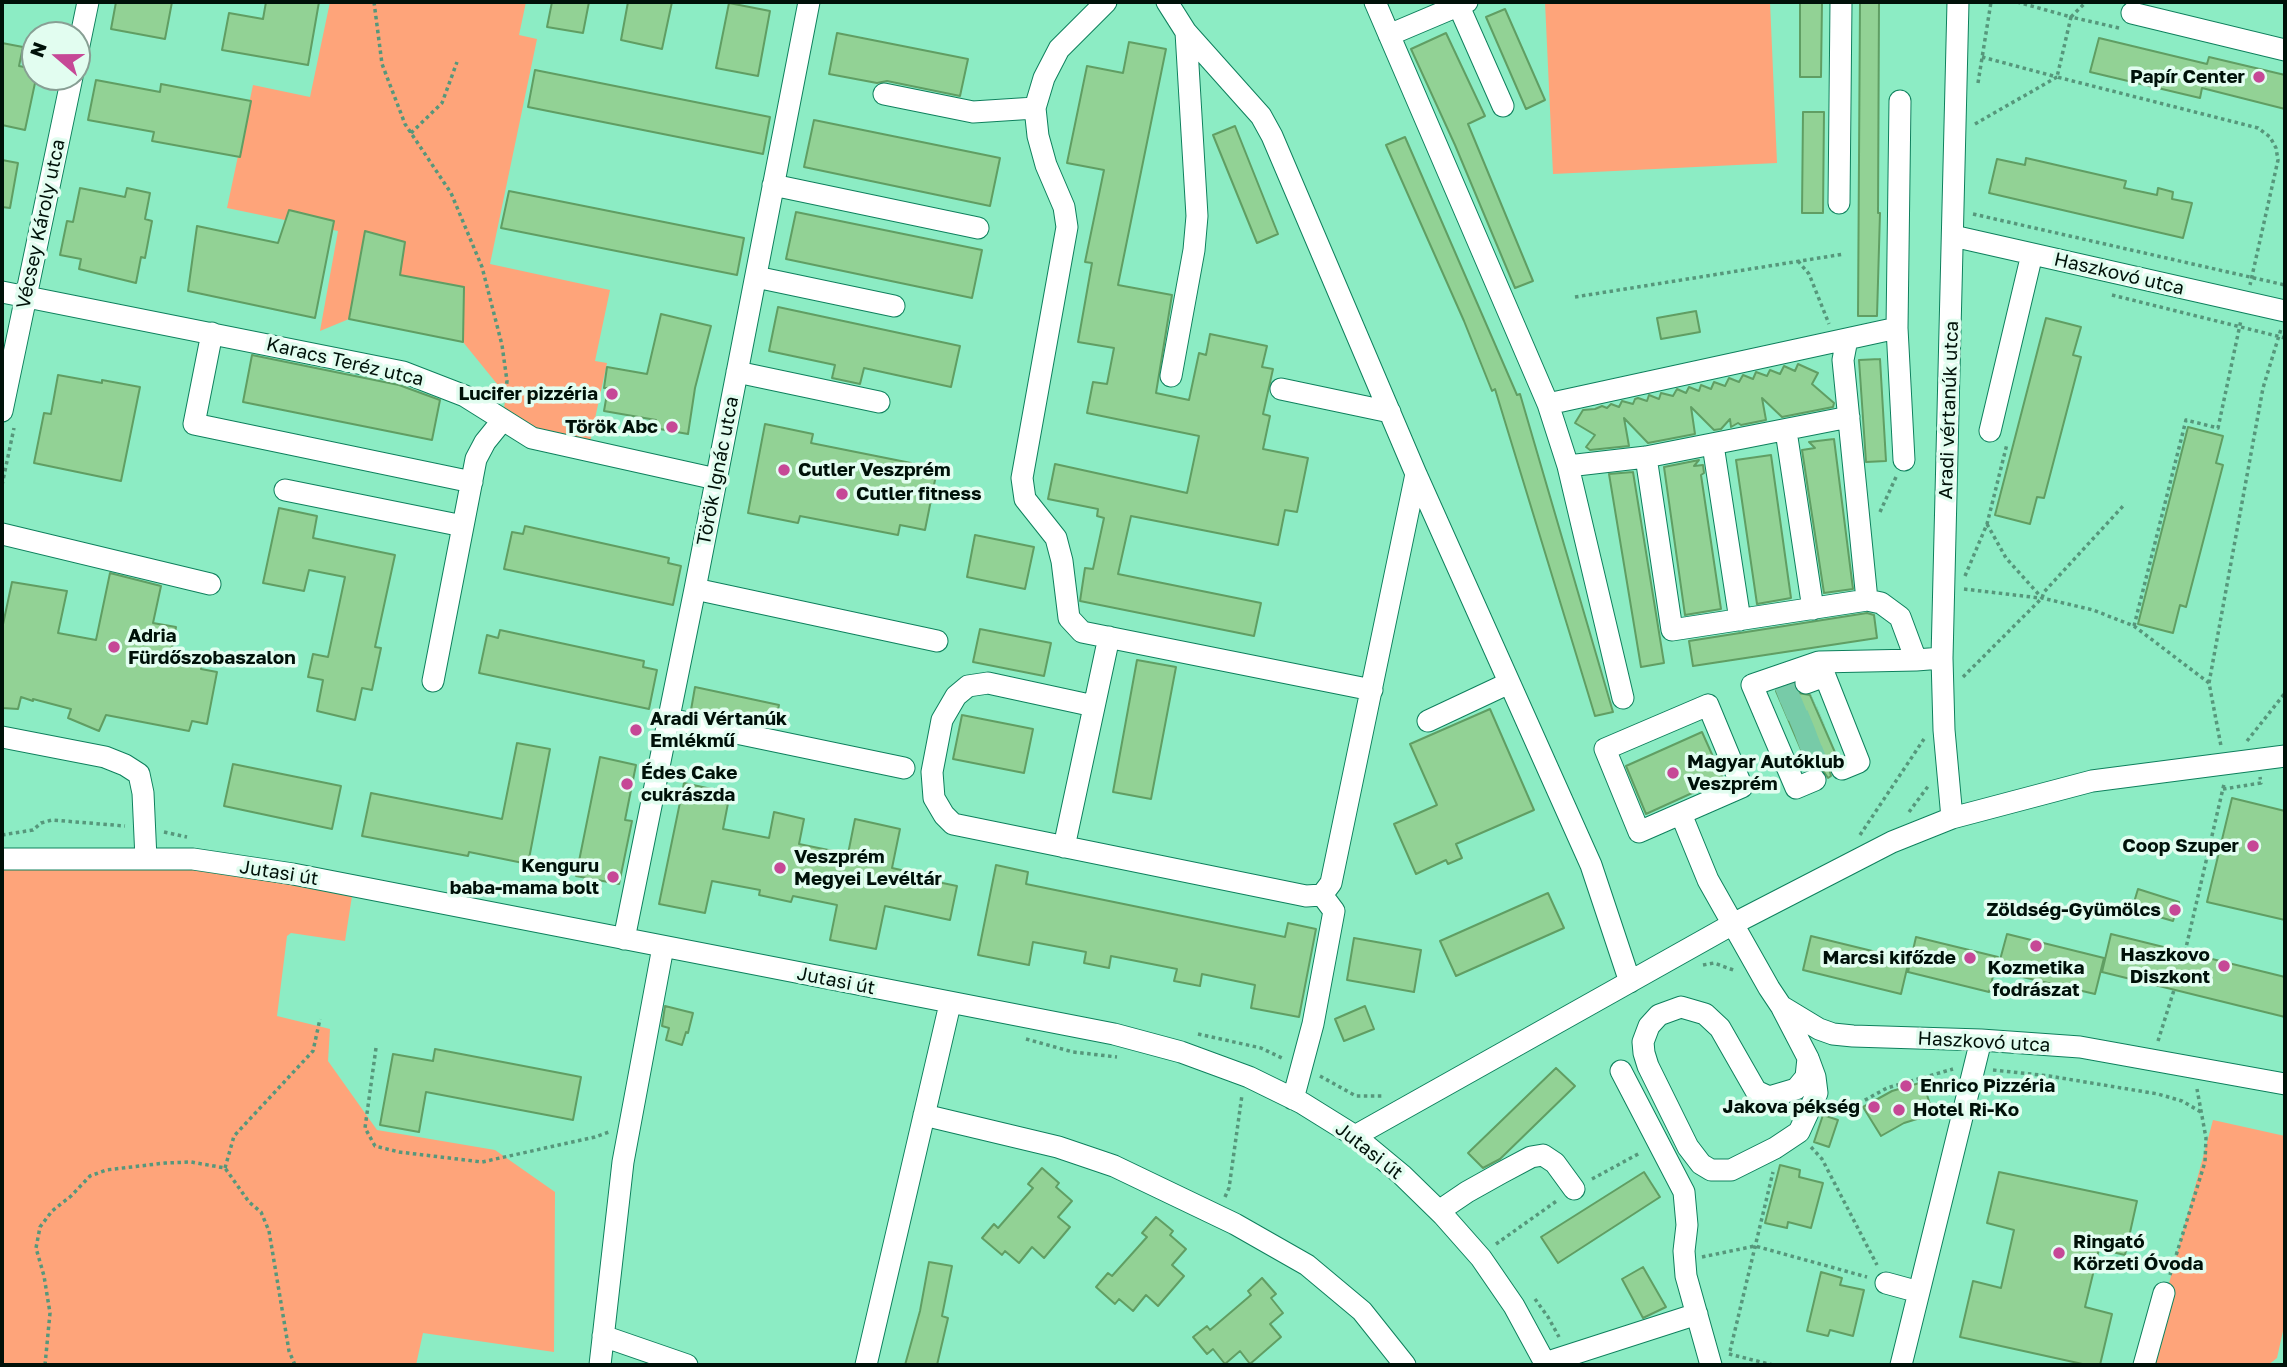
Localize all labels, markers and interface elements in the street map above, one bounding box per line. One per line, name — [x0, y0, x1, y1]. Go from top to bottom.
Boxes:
north arrow — [21, 21, 91, 91]
text: N — [24, 39, 51, 60]
place label: Papír Center — [2130, 66, 2245, 88]
marker: Papír Center — [2251, 69, 2267, 85]
street label: Vécsey Károly utca — [12, 137, 70, 311]
street label: Haszkovó utca — [2052, 248, 2186, 300]
street label: Aradi vértanúk utca — [1934, 320, 1964, 500]
street label: Karacs Teréz utca — [264, 333, 426, 391]
place label: Lucifer pizzéria — [458, 383, 598, 405]
marker: Lucifer pizzéria — [604, 386, 620, 402]
street label: Török Ignác utca — [692, 394, 744, 548]
place label: Török Abc — [565, 416, 658, 438]
marker: Török Abc — [664, 419, 680, 435]
place label: Cutler Veszprém — [798, 459, 951, 481]
marker: Cutler Veszprém — [776, 462, 792, 478]
place label: Cutler fitness — [856, 483, 982, 505]
marker: Cutler fitness — [834, 486, 850, 502]
place label: Adria Fürdőszobaszalon — [128, 625, 296, 669]
marker: Adria Fürdőszobaszalon — [106, 639, 122, 655]
place label: Aradi Vértanúk Emlékmű — [650, 708, 787, 752]
marker: Aradi Vértanúk Emlékmű — [628, 722, 644, 738]
place label: Magyar Autóklub Veszprém — [1687, 751, 1844, 795]
place label: Édes Cake cukrászda — [641, 762, 737, 806]
marker: Magyar Autóklub Veszprém — [1665, 765, 1681, 781]
marker: Édes Cake cukrászda — [619, 776, 635, 792]
place label: Coop Szuper — [2122, 835, 2239, 857]
marker: Coop Szuper — [2245, 838, 2261, 854]
place label: Veszprém Megyei Levéltár — [794, 846, 942, 890]
place label: Kenguru baba-mama bolt — [450, 855, 599, 899]
street label: Jutasi út — [238, 856, 320, 890]
marker: Veszprém Megyei Levéltár — [772, 860, 788, 876]
marker: Kenguru baba-mama bolt — [605, 869, 621, 885]
place label: Zöldség-Gyümölcs — [1987, 899, 2161, 921]
marker: Zöldség-Gyümölcs — [2167, 902, 2183, 918]
marker: Kozmetika fodrászat — [2028, 938, 2044, 954]
place label: Haszkovo Diszkont — [2120, 944, 2210, 988]
place label: Marcsi kifőzde — [1823, 947, 1956, 969]
marker: Marcsi kifőzde — [1962, 950, 1978, 966]
place label: Kozmetika fodrászat — [1988, 957, 2084, 1001]
marker: Haszkovo Diszkont — [2216, 958, 2232, 974]
street label: Jutasi út — [795, 962, 877, 1000]
street label: Haszkovó utca — [1917, 1027, 2051, 1057]
place label: Enrico Pizzéria — [1920, 1075, 2055, 1097]
marker: Enrico Pizzéria — [1898, 1078, 1914, 1094]
place label: Jakova pékség — [1723, 1096, 1860, 1118]
marker: Jakova pékség — [1866, 1099, 1882, 1115]
place label: Hotel Ri-Ko — [1913, 1099, 2019, 1121]
marker: Hotel Ri-Ko — [1891, 1102, 1907, 1118]
street label: Jutasi út — [1331, 1118, 1407, 1184]
place label: Ringató Körzeti Óvoda — [2073, 1231, 2203, 1275]
marker: Ringató Körzeti Óvoda — [2051, 1245, 2067, 1261]

